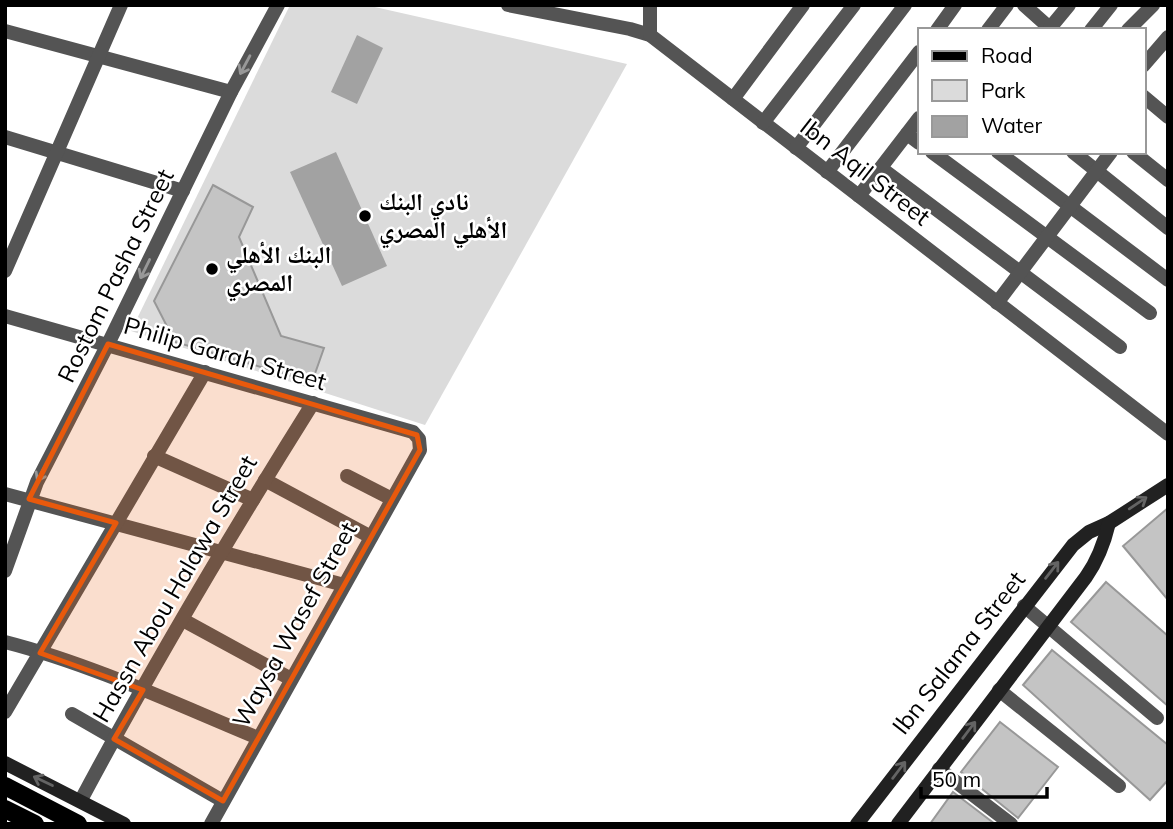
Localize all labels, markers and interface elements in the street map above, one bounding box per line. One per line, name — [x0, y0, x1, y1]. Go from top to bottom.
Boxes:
legend — [918, 28, 1145, 154]
text: Road — [981, 42, 1032, 68]
one-way arrow — [238, 54, 251, 75]
text: Park — [981, 77, 1025, 103]
street label: Ibn Aqil Street — [795, 111, 937, 231]
text: Water — [981, 112, 1042, 138]
street label: Rostom Pasha Street — [50, 164, 180, 387]
place label: نادي البنك الأهلي المصري — [379, 186, 507, 249]
marker: نادي البنك الأهلي المصري — [357, 208, 373, 224]
place label: البنك الأهلي المصري — [226, 239, 331, 302]
one-way arrow — [138, 258, 151, 279]
marker: البنك الأهلي المصري — [204, 261, 220, 277]
street label: Philip Garah Street — [121, 310, 330, 396]
street label: Hassn Abou Halawa Street — [85, 450, 263, 727]
one-way arrow — [35, 461, 48, 482]
one-way arrow — [1127, 496, 1147, 510]
street label: Waysa Wasef Street — [225, 517, 363, 732]
one-way arrow — [1045, 561, 1060, 579]
street label: Ibn Salama Street — [885, 565, 1031, 740]
one-way arrow — [961, 721, 976, 740]
scale bar — [921, 756, 1047, 800]
one-way arrow — [891, 761, 906, 779]
text: 50 m — [932, 766, 981, 792]
one-way arrow — [33, 774, 54, 788]

